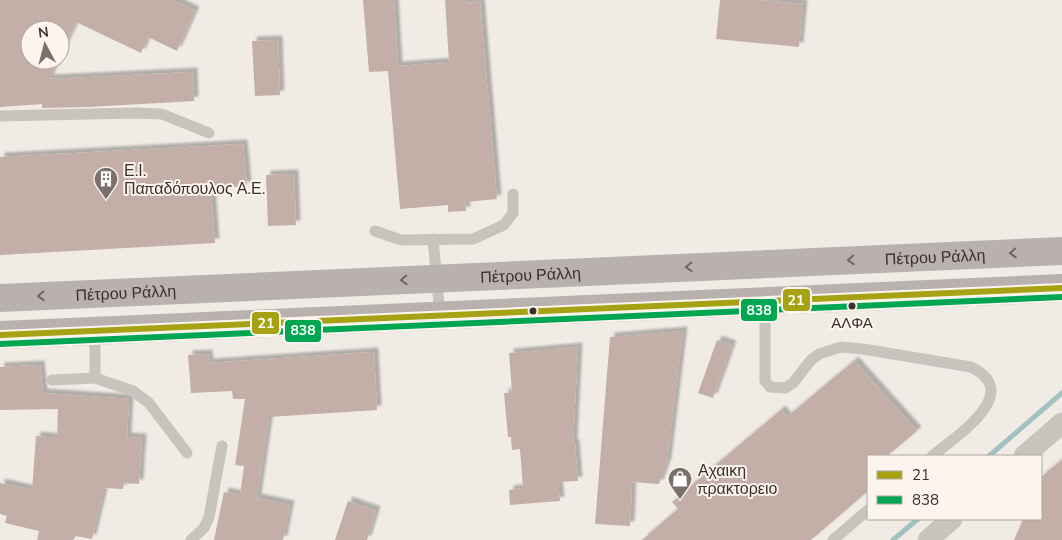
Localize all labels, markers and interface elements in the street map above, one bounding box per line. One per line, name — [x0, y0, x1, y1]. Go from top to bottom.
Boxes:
north arrow — [20, 20, 70, 70]
text: N — [37, 23, 50, 43]
place label: Ε.Ι. Παπαδόπουλος Α.Ε. — [124, 160, 265, 200]
building icon: Ε.Ι. Παπαδόπουλος Α.Ε. — [93, 166, 119, 200]
street label: Πέτρου Ράλλη — [884, 244, 986, 271]
one-way arrow — [1009, 247, 1017, 258]
one-way arrow — [847, 255, 854, 265]
street label: Πέτρου Ράλλη — [480, 262, 581, 289]
one-way arrow — [684, 262, 692, 273]
one-way arrow — [400, 274, 408, 285]
street label: Πέτρου Ράλλη — [75, 280, 177, 307]
line badge: 21 — [782, 288, 811, 312]
one-way arrow — [36, 291, 44, 301]
text: 21 — [788, 291, 804, 310]
line badge: 838 — [740, 298, 778, 322]
text: 838 — [746, 301, 772, 320]
marker: ΑΛΦΑ — [847, 301, 857, 311]
unlabelled marker — [528, 306, 538, 316]
line badge: 21 — [251, 311, 280, 335]
place label: ΑΛΦΑ — [831, 313, 873, 333]
text: 21 — [258, 314, 274, 333]
line badge: 838 — [284, 319, 322, 343]
text: 838 — [290, 321, 316, 340]
legend — [867, 455, 1042, 520]
place label: Αχαικη πρακτορειο — [698, 460, 778, 500]
text: 21 — [912, 465, 930, 485]
shop icon: Αχαικη πρακτορειο — [667, 466, 693, 500]
text: 838 — [912, 490, 939, 510]

